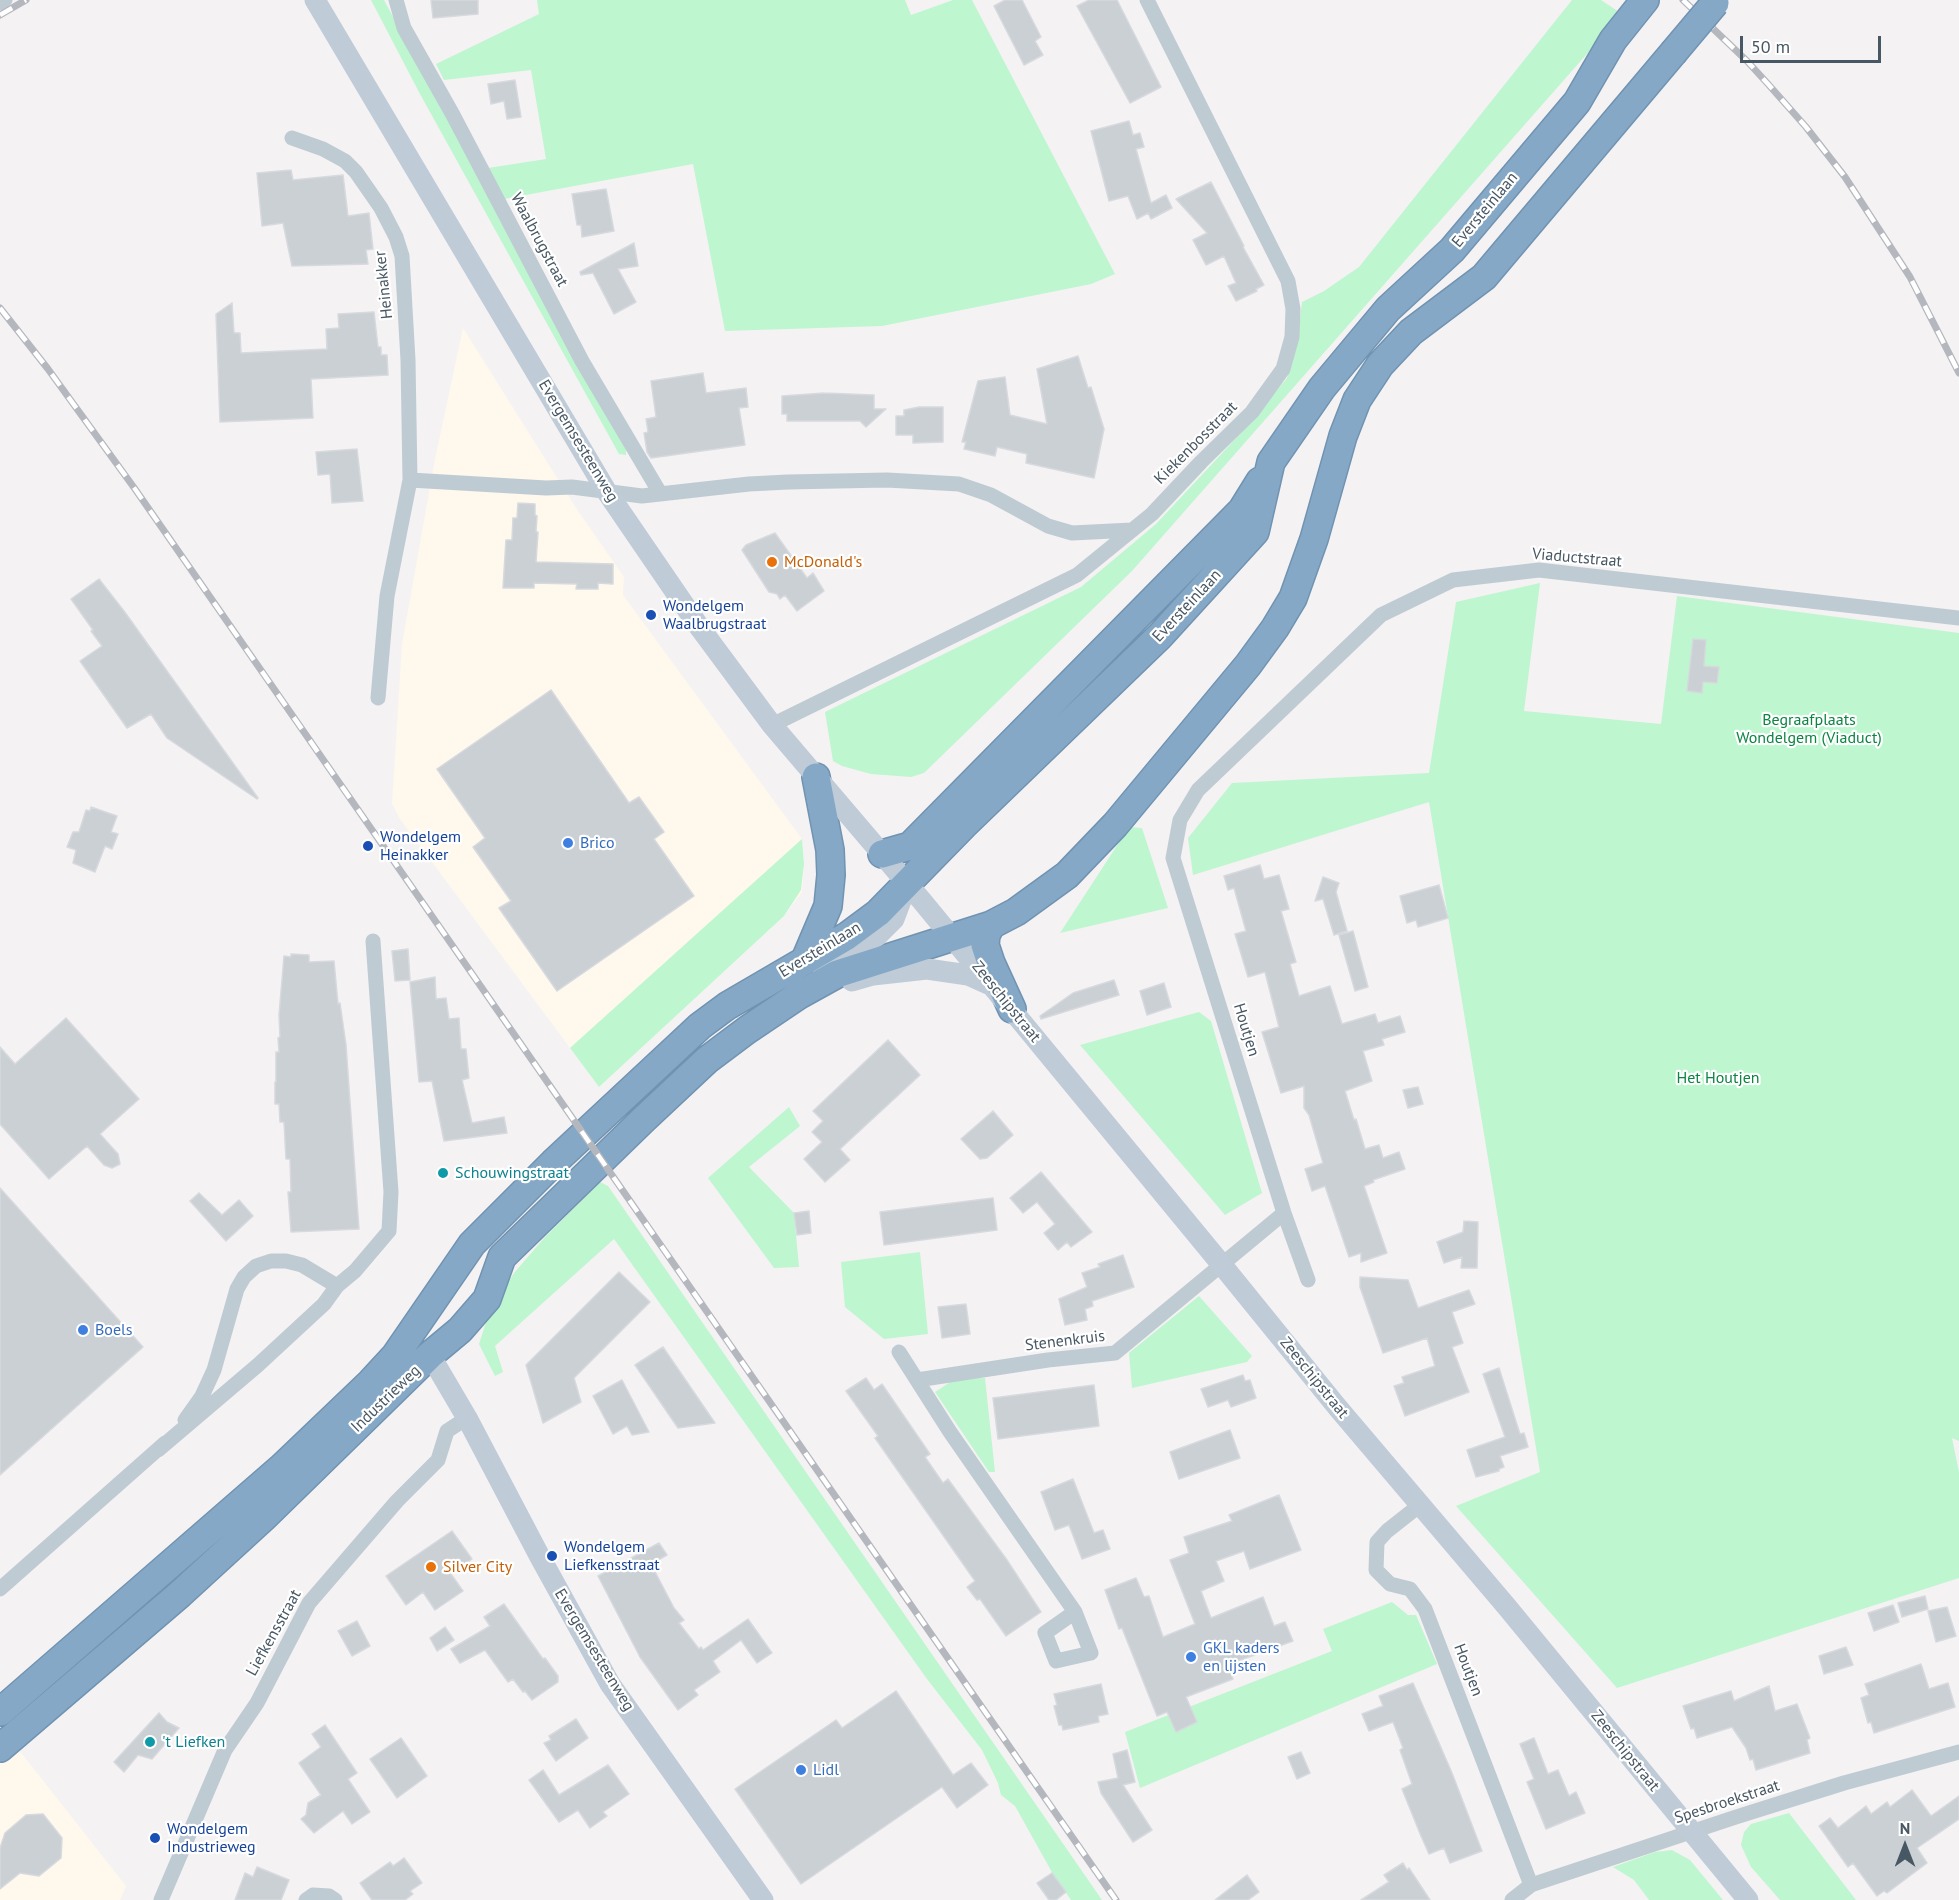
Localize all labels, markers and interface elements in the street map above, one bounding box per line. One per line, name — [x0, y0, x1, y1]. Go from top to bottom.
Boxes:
scale bar — [1743, 24, 1884, 62]
text: 50 m — [1751, 35, 1790, 58]
street label: Eversteinlaan — [1448, 169, 1522, 251]
street label: Waalbrugstraat — [506, 190, 572, 290]
street label: Heinakker — [371, 250, 397, 320]
street label: Evergemsesteenweg — [534, 376, 622, 506]
street label: Kiekenbosstraat — [1151, 398, 1241, 488]
street label: Viaductstraat — [1531, 545, 1623, 571]
place label: McDonald's — [784, 552, 862, 572]
marker: McDonald's — [765, 555, 779, 569]
street label: Eversteinlaan — [1149, 566, 1225, 646]
place label: Wondelgem Waalbrugstraat — [663, 596, 766, 634]
marker: Wondelgem Waalbrugstraat — [644, 608, 658, 622]
park label: Begraafplaats Wondelgem (Viaduct) — [1736, 710, 1882, 748]
place label: Wondelgem Heinakker — [380, 827, 461, 865]
place label: Brico — [580, 833, 614, 853]
marker: Brico — [561, 836, 575, 850]
marker: Wondelgem Heinakker — [361, 839, 375, 853]
street label: Eversteinlaan — [776, 918, 864, 982]
street label: Zeeschipstraat — [968, 958, 1044, 1046]
street label: Houtjen — [1229, 1001, 1263, 1059]
park label: Het Houtjen — [1676, 1068, 1760, 1088]
place label: Schouwingstraat — [455, 1163, 569, 1183]
marker: Schouwingstraat — [436, 1166, 450, 1180]
place label: Boels — [95, 1320, 132, 1340]
marker: Boels — [76, 1323, 90, 1337]
street label: Stenenkruis — [1024, 1327, 1106, 1355]
street label: Zeeschipstraat — [1276, 1334, 1352, 1422]
street label: Industrieweg — [347, 1361, 425, 1437]
place label: Wondelgem Liefkensstraat — [564, 1537, 660, 1575]
marker: Wondelgem Liefkensstraat — [545, 1549, 559, 1563]
place label: Silver City — [443, 1557, 512, 1577]
marker: Silver City — [424, 1560, 438, 1574]
street label: Evergemsesteenweg — [550, 1585, 638, 1715]
street label: Liefkensstraat — [242, 1586, 306, 1680]
place label: GKL kaders en lijsten — [1203, 1638, 1280, 1676]
street label: Houtjen — [1449, 1641, 1487, 1699]
marker: GKL kaders en lijsten — [1184, 1650, 1198, 1664]
street label: Zeeschipstraat — [1587, 1707, 1663, 1795]
place label: 't Liefken — [162, 1732, 225, 1752]
marker: 't Liefken — [143, 1735, 157, 1749]
place label: Lidl — [813, 1760, 839, 1780]
marker: Lidl — [794, 1763, 808, 1777]
street label: Spesbroekstraat — [1672, 1776, 1782, 1828]
north arrow — [1875, 1816, 1935, 1876]
text: N — [1900, 1818, 1910, 1838]
place label: Wondelgem Industrieweg — [167, 1819, 256, 1857]
marker: Wondelgem Industrieweg — [148, 1831, 162, 1845]

